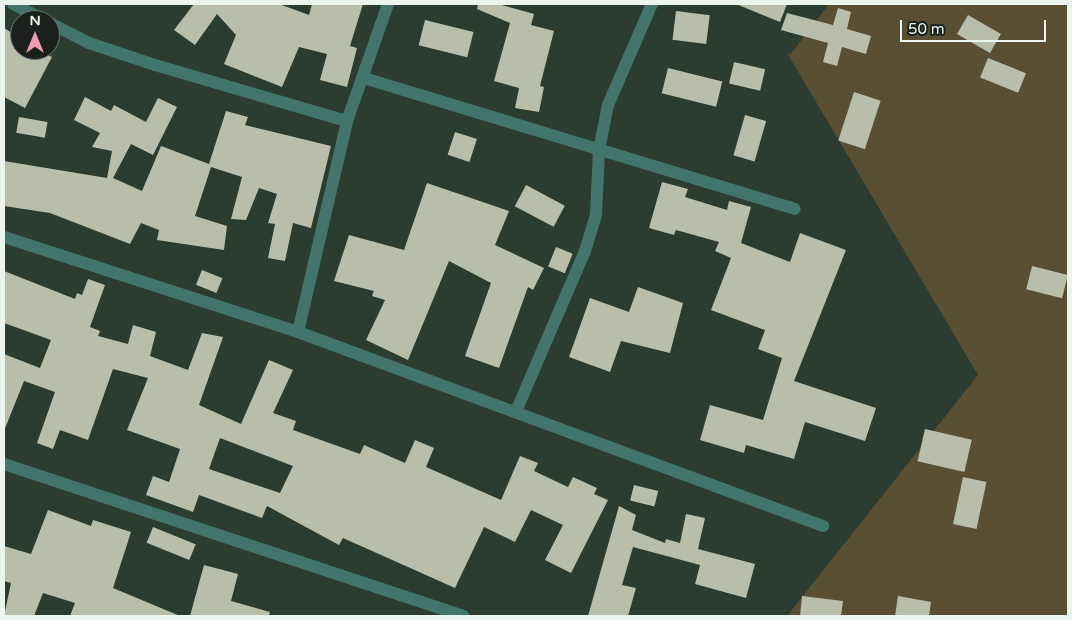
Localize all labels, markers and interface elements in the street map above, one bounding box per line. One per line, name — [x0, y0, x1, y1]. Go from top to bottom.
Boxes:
north arrow — [10, 10, 60, 60]
scale bar — [902, 10, 1048, 42]
text: N — [29, 12, 41, 29]
text: 50 m — [908, 20, 945, 38]

